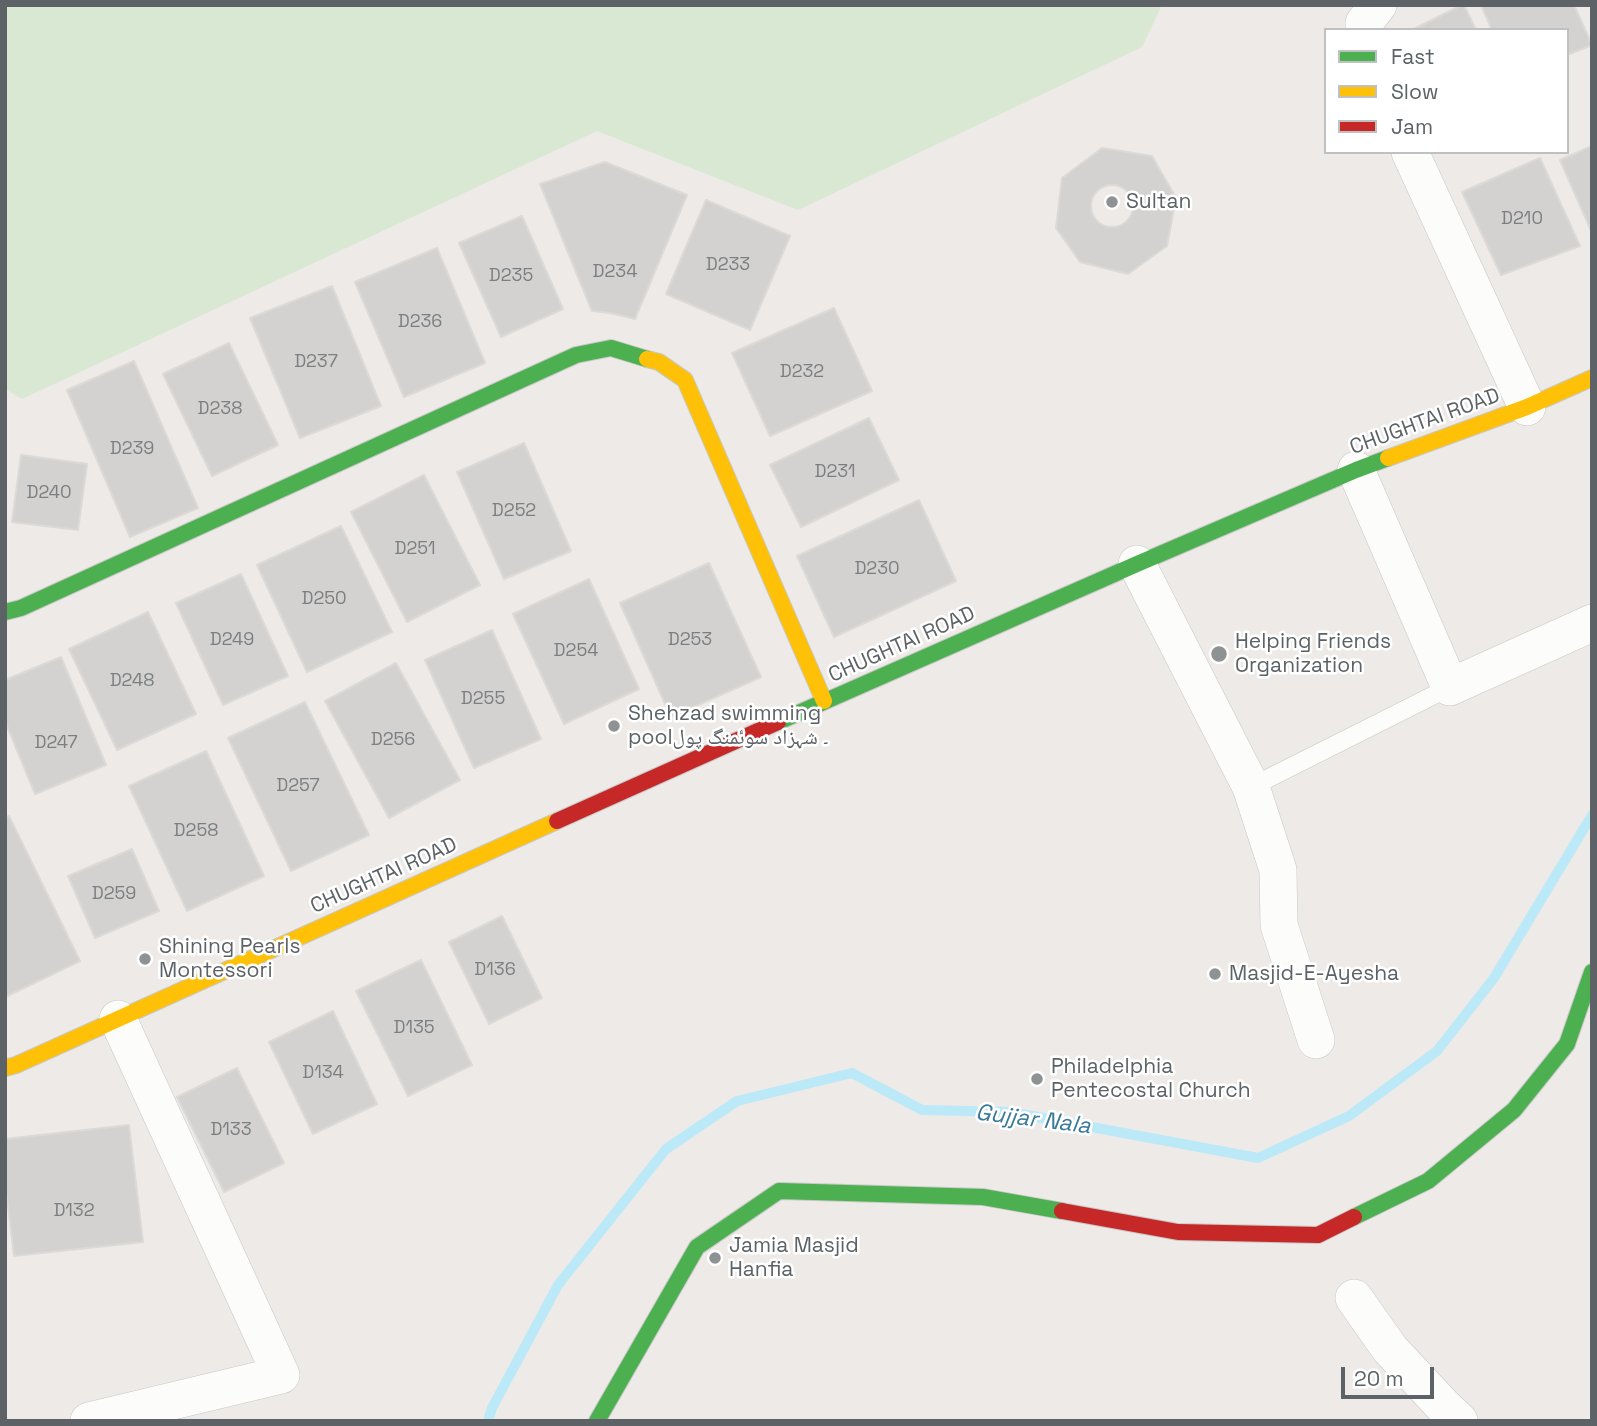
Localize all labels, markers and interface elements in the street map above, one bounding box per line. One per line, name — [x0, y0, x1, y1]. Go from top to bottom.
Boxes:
legend — [1324, 28, 1569, 154]
text: Fast — [1391, 43, 1435, 70]
text: Slow — [1391, 78, 1439, 105]
text: Jam — [1391, 113, 1433, 140]
place label: Sultan — [1126, 189, 1191, 215]
marker: Sultan — [1104, 194, 1120, 210]
house number: D210 — [1501, 208, 1543, 230]
house number: D233 — [706, 254, 750, 276]
house number: D234 — [593, 261, 637, 283]
house number: D235 — [489, 265, 533, 287]
house number: D236 — [398, 311, 442, 333]
house number: D237 — [294, 351, 338, 373]
house number: D232 — [780, 361, 824, 383]
street label: CHUGHTAI ROAD — [1347, 383, 1503, 461]
house number: D238 — [198, 398, 242, 420]
house number: D239 — [110, 438, 154, 460]
house number: D231 — [815, 461, 855, 483]
house number: D240 — [26, 482, 72, 504]
house number: D252 — [492, 500, 536, 522]
house number: D251 — [395, 538, 435, 560]
house number: D230 — [854, 558, 900, 580]
house number: D250 — [301, 588, 347, 610]
street label: CHUGHTAI ROAD — [825, 601, 979, 689]
house number: D249 — [210, 629, 254, 651]
house number: D253 — [668, 629, 712, 651]
place label: Helping Friends Organization — [1235, 629, 1391, 679]
house number: D254 — [554, 640, 598, 662]
marker: Helping Friends Organization — [1209, 644, 1229, 664]
house number: D248 — [110, 670, 154, 692]
house number: D255 — [461, 688, 505, 710]
place label: Shehzad swimming pool۔ شہزاد سوئمنگ پول — [628, 701, 828, 751]
marker: Shehzad swimming pool۔ شہزاد سوئمنگ پول — [606, 718, 622, 734]
house number: D256 — [371, 729, 415, 751]
house number: D247 — [34, 732, 78, 754]
house number: D257 — [276, 775, 320, 797]
house number: D258 — [174, 820, 218, 842]
street label: CHUGHTAI ROAD — [307, 832, 461, 920]
house number: D259 — [92, 883, 136, 905]
place label: Shining Pearls Montessori — [159, 934, 301, 984]
marker: Shining Pearls Montessori — [137, 951, 153, 967]
house number: D136 — [474, 959, 516, 981]
place label: Masjid-E-Ayesha — [1229, 961, 1399, 987]
marker: Masjid-E-Ayesha — [1207, 966, 1223, 982]
house number: D135 — [393, 1017, 435, 1039]
place label: Philadelphia Pentecostal Church — [1051, 1054, 1251, 1104]
house number: D134 — [302, 1062, 344, 1084]
marker: Philadelphia Pentecostal Church — [1029, 1071, 1045, 1087]
water label: Gujjar Nala — [974, 1099, 1092, 1141]
house number: D133 — [210, 1119, 252, 1141]
house number: D132 — [53, 1200, 95, 1222]
place label: Jamia Masjid Hanfia — [729, 1233, 859, 1283]
marker: Jamia Masjid Hanfia — [707, 1250, 723, 1266]
scale bar — [1345, 1352, 1438, 1396]
text: 20 m — [1354, 1365, 1404, 1392]

